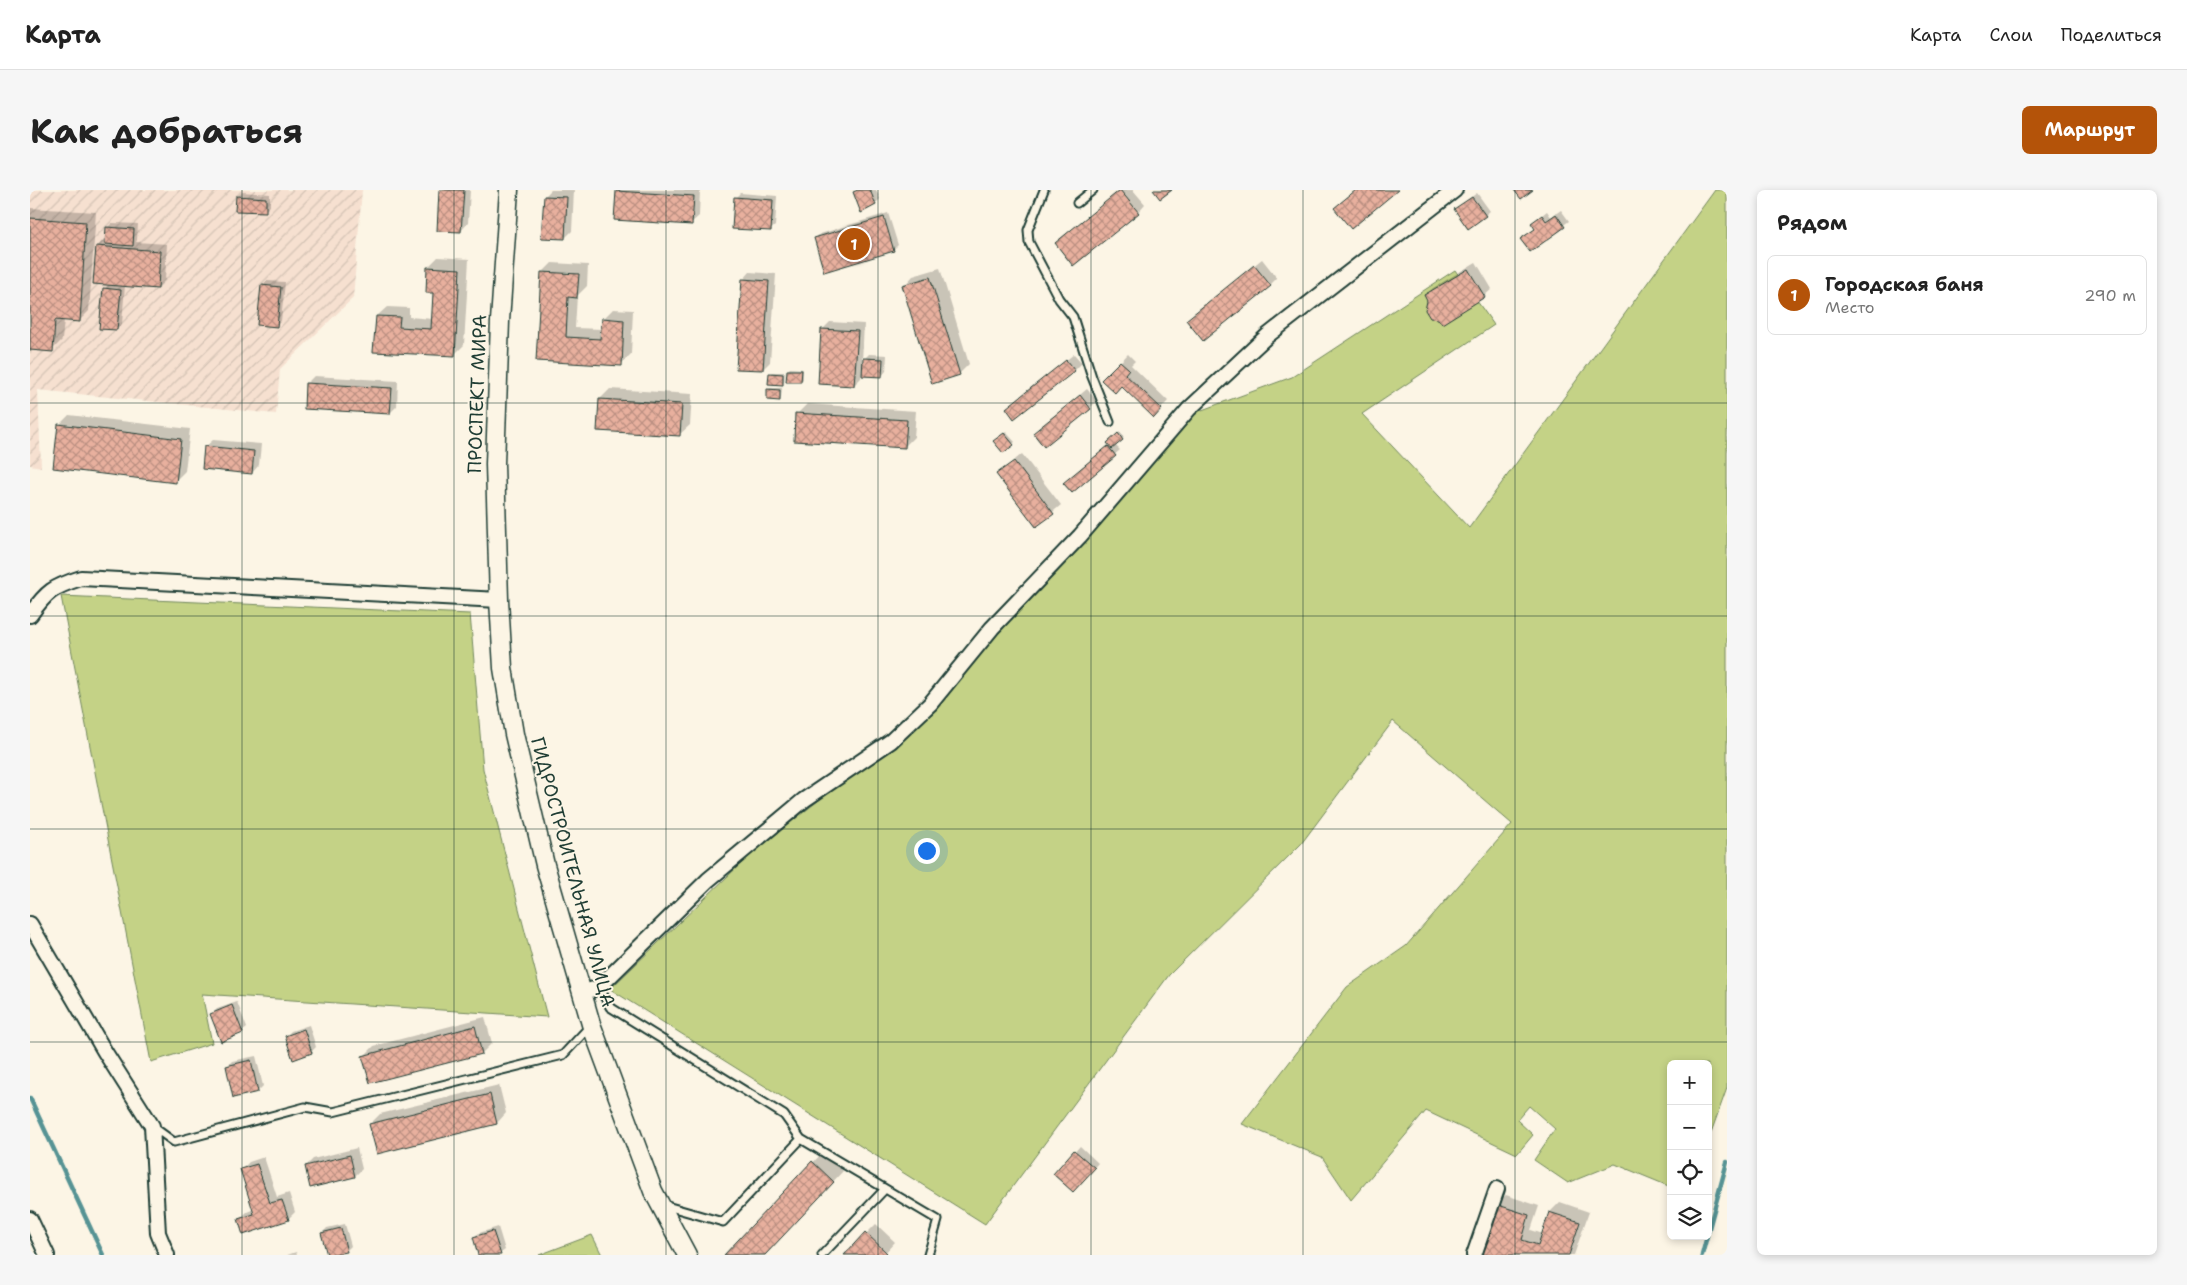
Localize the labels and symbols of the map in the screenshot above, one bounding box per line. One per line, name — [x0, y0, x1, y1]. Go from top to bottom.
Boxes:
pin: 1 — [838, 225, 870, 263]
street label: ПРОСПЕКТ МИРА — [462, 314, 492, 474]
street label: ГИДРОСТРОИТЕЛЬНАЯ УЛИЦА — [525, 734, 621, 1010]
your location — [914, 838, 940, 864]

